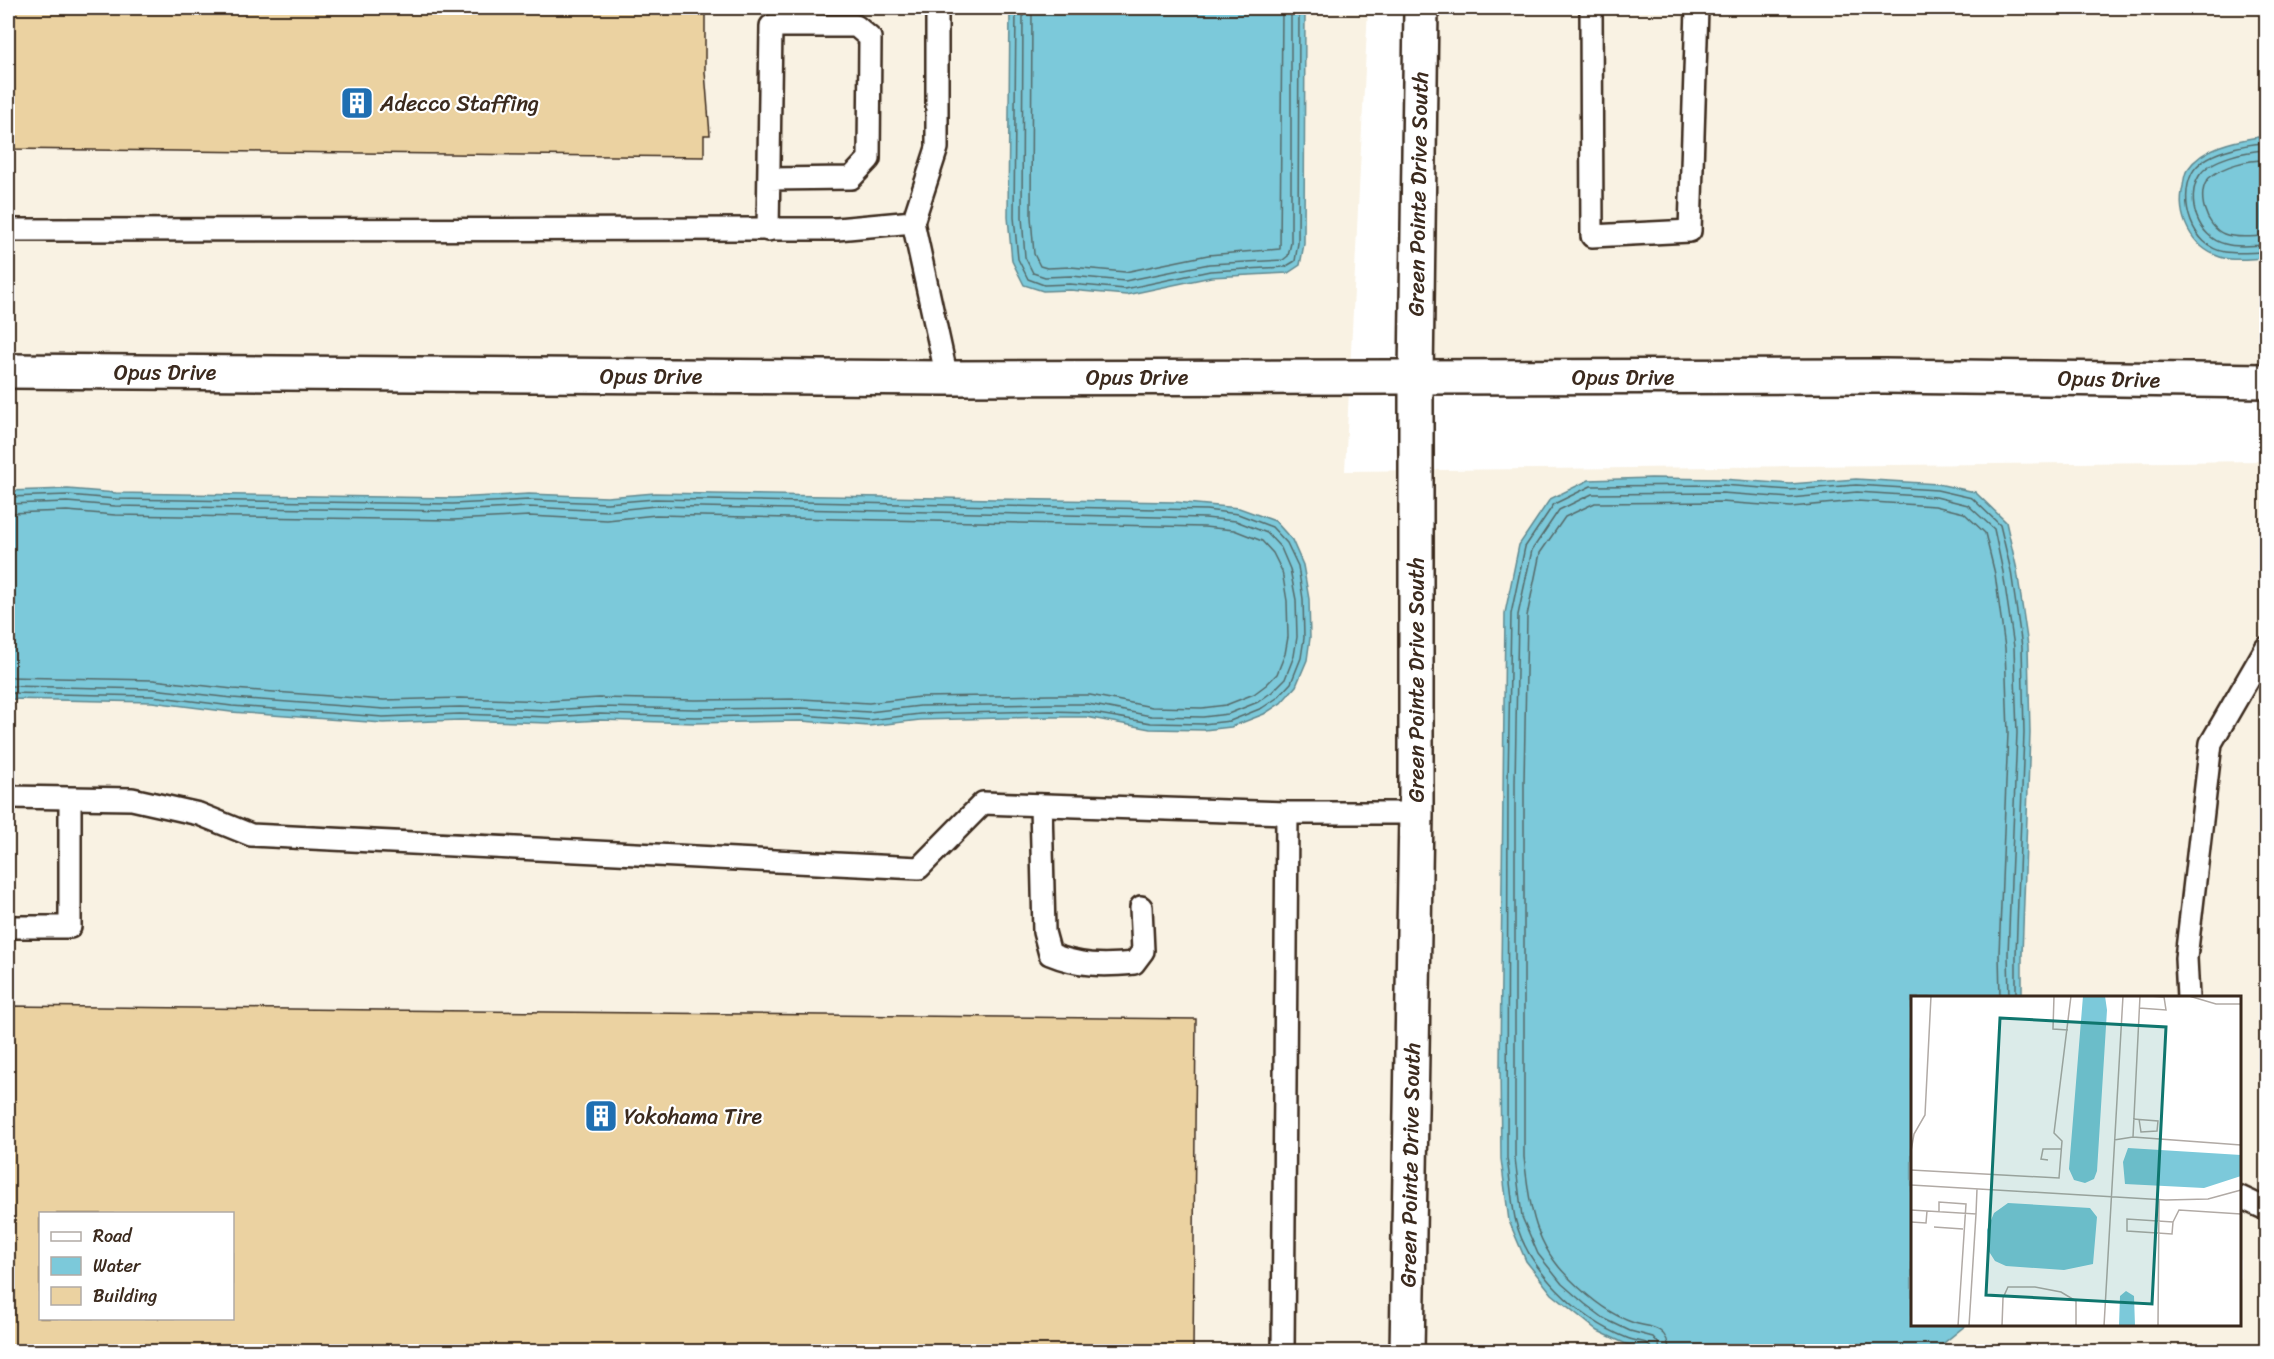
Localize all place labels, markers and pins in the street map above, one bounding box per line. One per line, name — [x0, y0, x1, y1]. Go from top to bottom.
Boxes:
place label: Adecco Staffing — [379, 84, 539, 123]
building icon: Adecco Staffing — [339, 85, 375, 121]
place label: Yokohama Tire — [624, 1097, 762, 1136]
building icon: Yokohama Tire — [583, 1098, 619, 1134]

